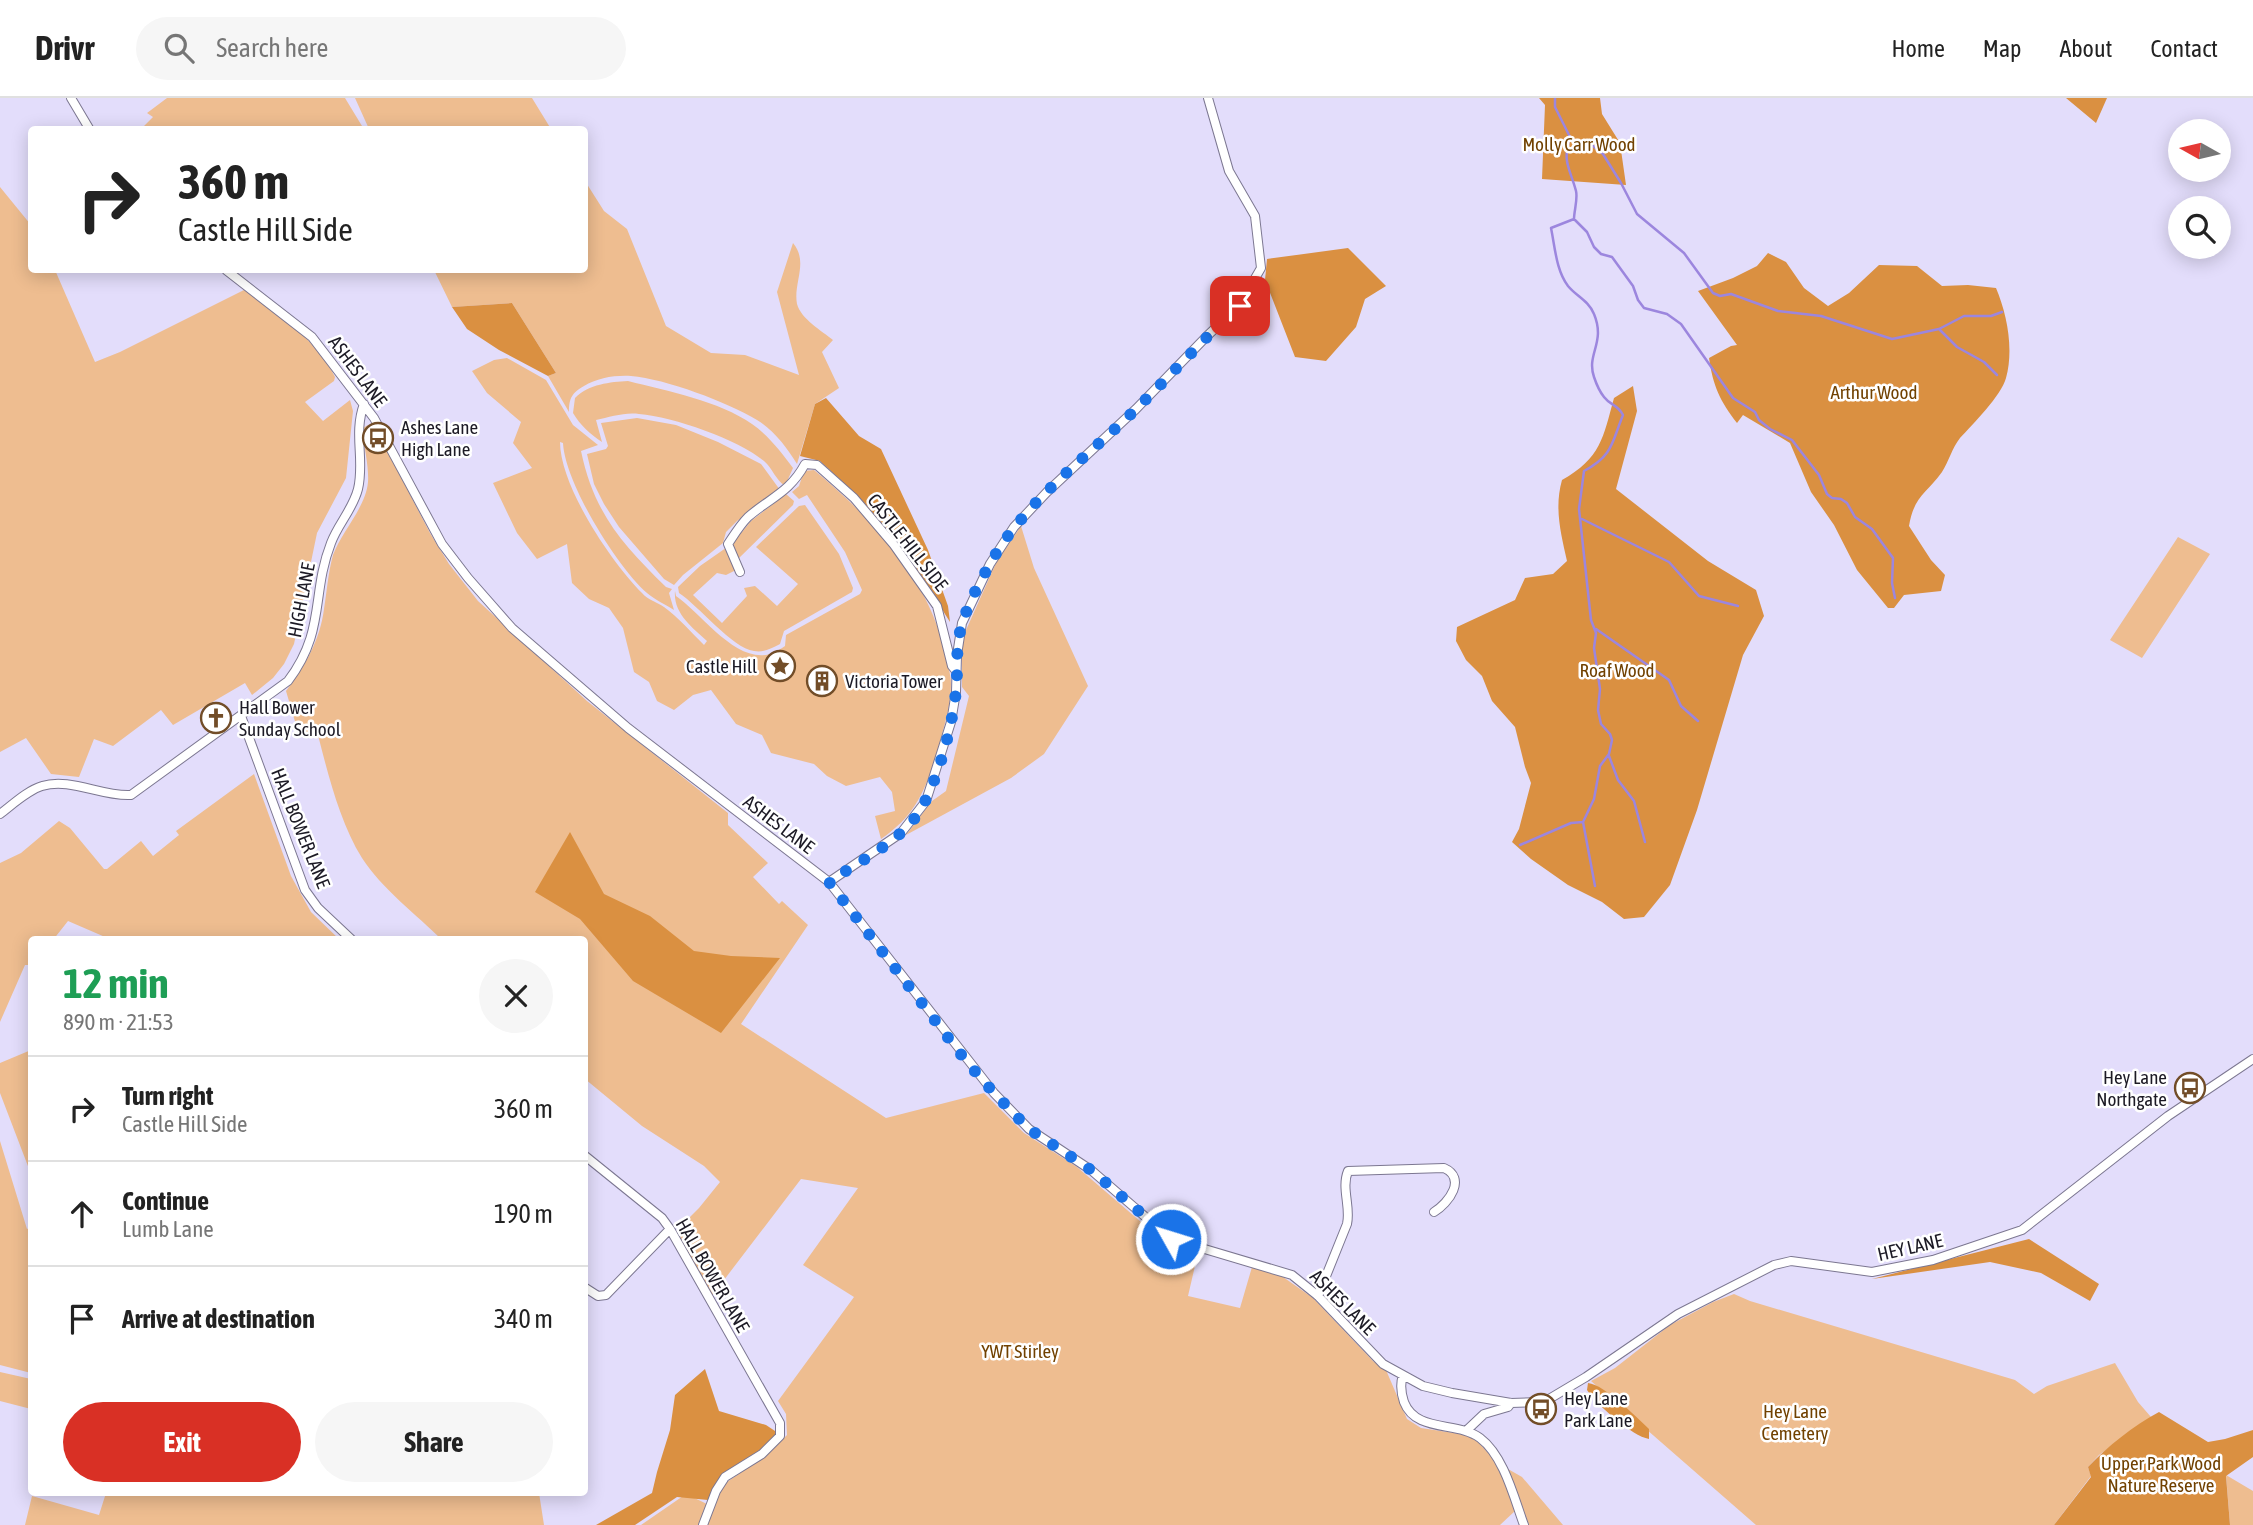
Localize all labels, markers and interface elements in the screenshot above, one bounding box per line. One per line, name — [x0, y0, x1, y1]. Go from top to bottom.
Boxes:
search box — [136, 17, 626, 80]
text: Drivr — [35, 29, 94, 67]
icon: search — [160, 29, 198, 67]
text: Search here — [216, 33, 328, 63]
text: Home — [1891, 35, 1945, 62]
text: Map — [1983, 35, 2021, 62]
text: About — [2059, 35, 2112, 62]
text: Contact — [2150, 35, 2218, 62]
north arrow — [2168, 119, 2231, 182]
map controls — [2168, 119, 2231, 259]
park label: Molly Carr Wood — [1522, 133, 1636, 155]
text: 360 m — [178, 153, 289, 209]
icon: right — [63, 154, 154, 245]
button: search — [2168, 196, 2231, 259]
text: Castle Hill Side — [178, 211, 353, 248]
pin — [1210, 276, 1270, 336]
icon: arrive — [1221, 287, 1259, 325]
street label: ASHES LANE — [324, 331, 392, 411]
park label: Arthur Wood — [1831, 381, 1917, 403]
place label: Ashes Lane High Lane — [401, 416, 478, 460]
bus stop icon: Ashes Lane High Lane — [361, 421, 395, 455]
street label: CASTLE HILL SIDE — [863, 489, 953, 595]
street label: HIGH LANE — [283, 561, 319, 639]
place icon: Castle Hill — [763, 649, 797, 683]
place label: Castle Hill — [686, 655, 757, 677]
park label: Roaf Wood — [1579, 659, 1655, 681]
building icon: Victoria Tower — [805, 664, 839, 698]
place label: Victoria Tower — [845, 670, 943, 692]
place label: Hall Bower Sunday School — [239, 696, 341, 740]
church icon: Hall Bower Sunday School — [199, 701, 233, 735]
street label: HALL BOWER LANE — [267, 765, 335, 891]
street label: ASHES LANE — [739, 790, 819, 858]
text: 12 min — [63, 959, 169, 1007]
button: close — [479, 959, 553, 1033]
text: 890 m · 21:53 — [63, 1009, 174, 1035]
place label: Hey Lane Northgate — [2096, 1066, 2167, 1110]
bus stop icon: Hey Lane Northgate — [2173, 1071, 2207, 1105]
text: Turn right — [122, 1081, 213, 1111]
icon: right — [63, 1090, 101, 1128]
text: 360 m — [494, 1094, 553, 1124]
text: Castle Hill Side — [122, 1111, 248, 1137]
text: Continue — [122, 1186, 209, 1216]
icon: ahead — [63, 1195, 101, 1233]
text: 190 m — [494, 1199, 553, 1229]
position arrow — [1134, 1202, 1208, 1276]
street label: HALL BOWER LANE — [672, 1214, 754, 1336]
text: Lumb Lane — [122, 1216, 214, 1242]
street label: HEY LANE — [1875, 1229, 1945, 1265]
street label: ASHES LANE — [1306, 1265, 1380, 1339]
icon: arrive — [63, 1300, 101, 1338]
text: Arrive at destination — [122, 1304, 315, 1334]
text: 340 m — [494, 1304, 553, 1334]
park label: YWT Stirley — [981, 1340, 1059, 1362]
place label: Hey Lane Park Lane — [1564, 1387, 1632, 1431]
bus stop icon: Hey Lane Park Lane — [1524, 1392, 1558, 1426]
park label: Hey Lane Cemetery — [1762, 1400, 1829, 1444]
button: Exit — [63, 1402, 301, 1482]
button: Share — [315, 1402, 553, 1482]
park label: Upper Park Wood Nature Reserve — [2101, 1452, 2221, 1496]

